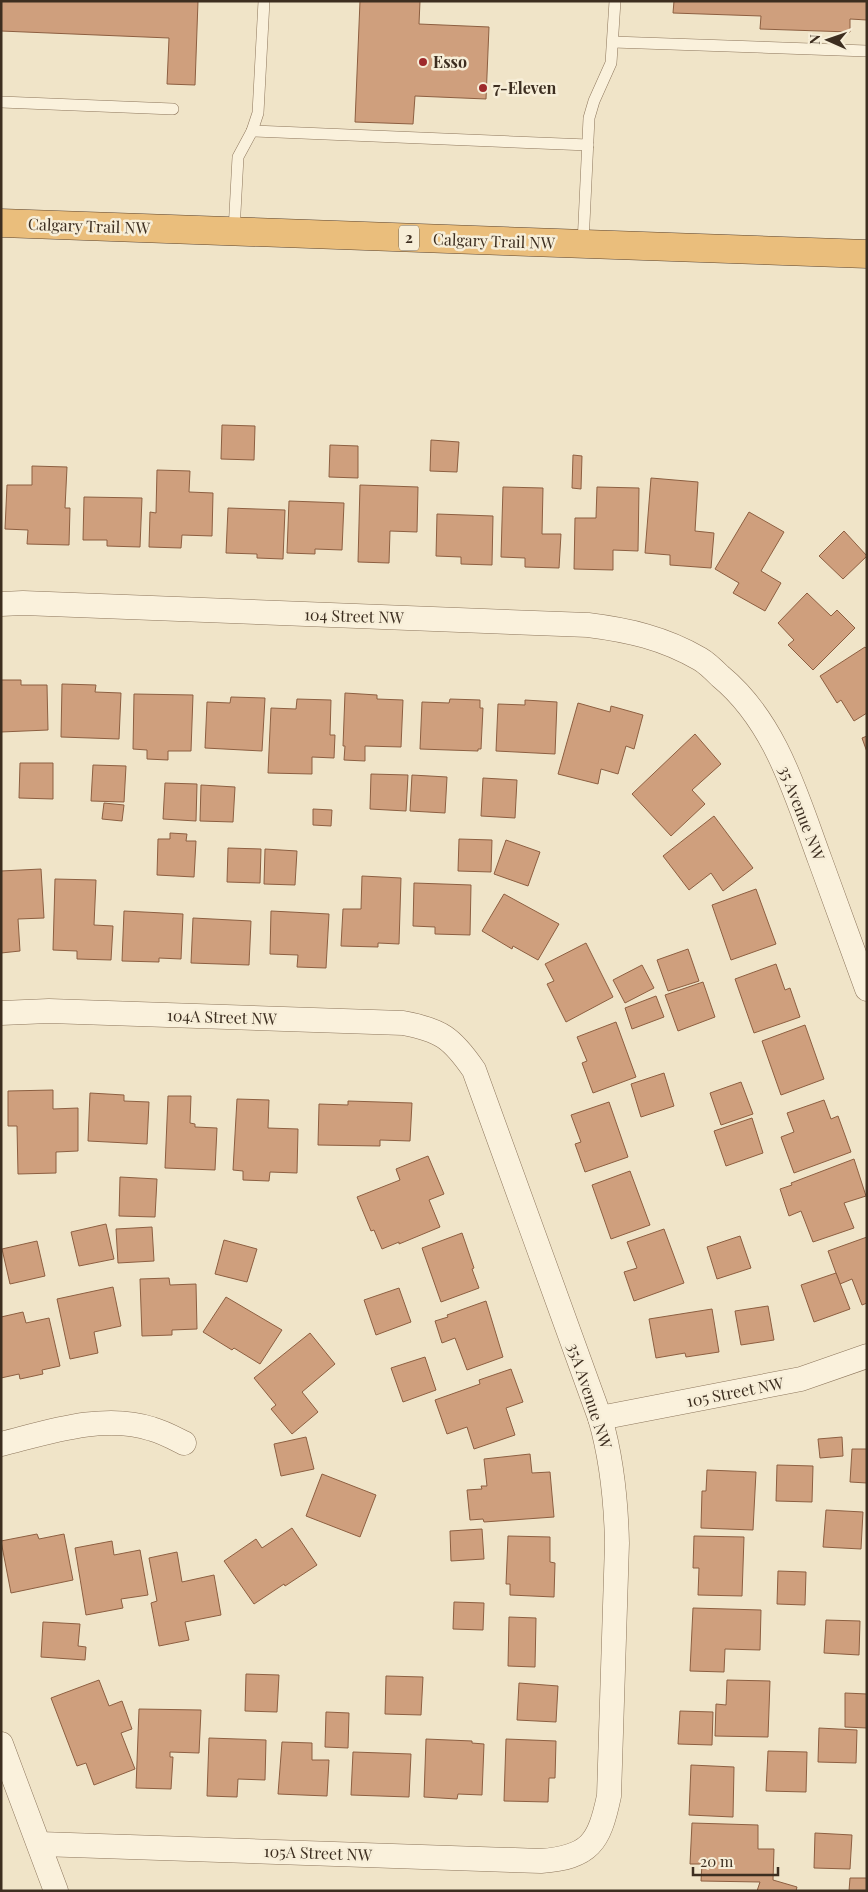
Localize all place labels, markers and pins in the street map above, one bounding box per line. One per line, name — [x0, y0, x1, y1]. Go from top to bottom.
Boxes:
place label: Esso — [433, 51, 467, 72]
marker: Esso — [417, 56, 429, 68]
place label: 7-Eleven — [493, 77, 556, 98]
marker: 7-Eleven — [477, 82, 489, 94]

